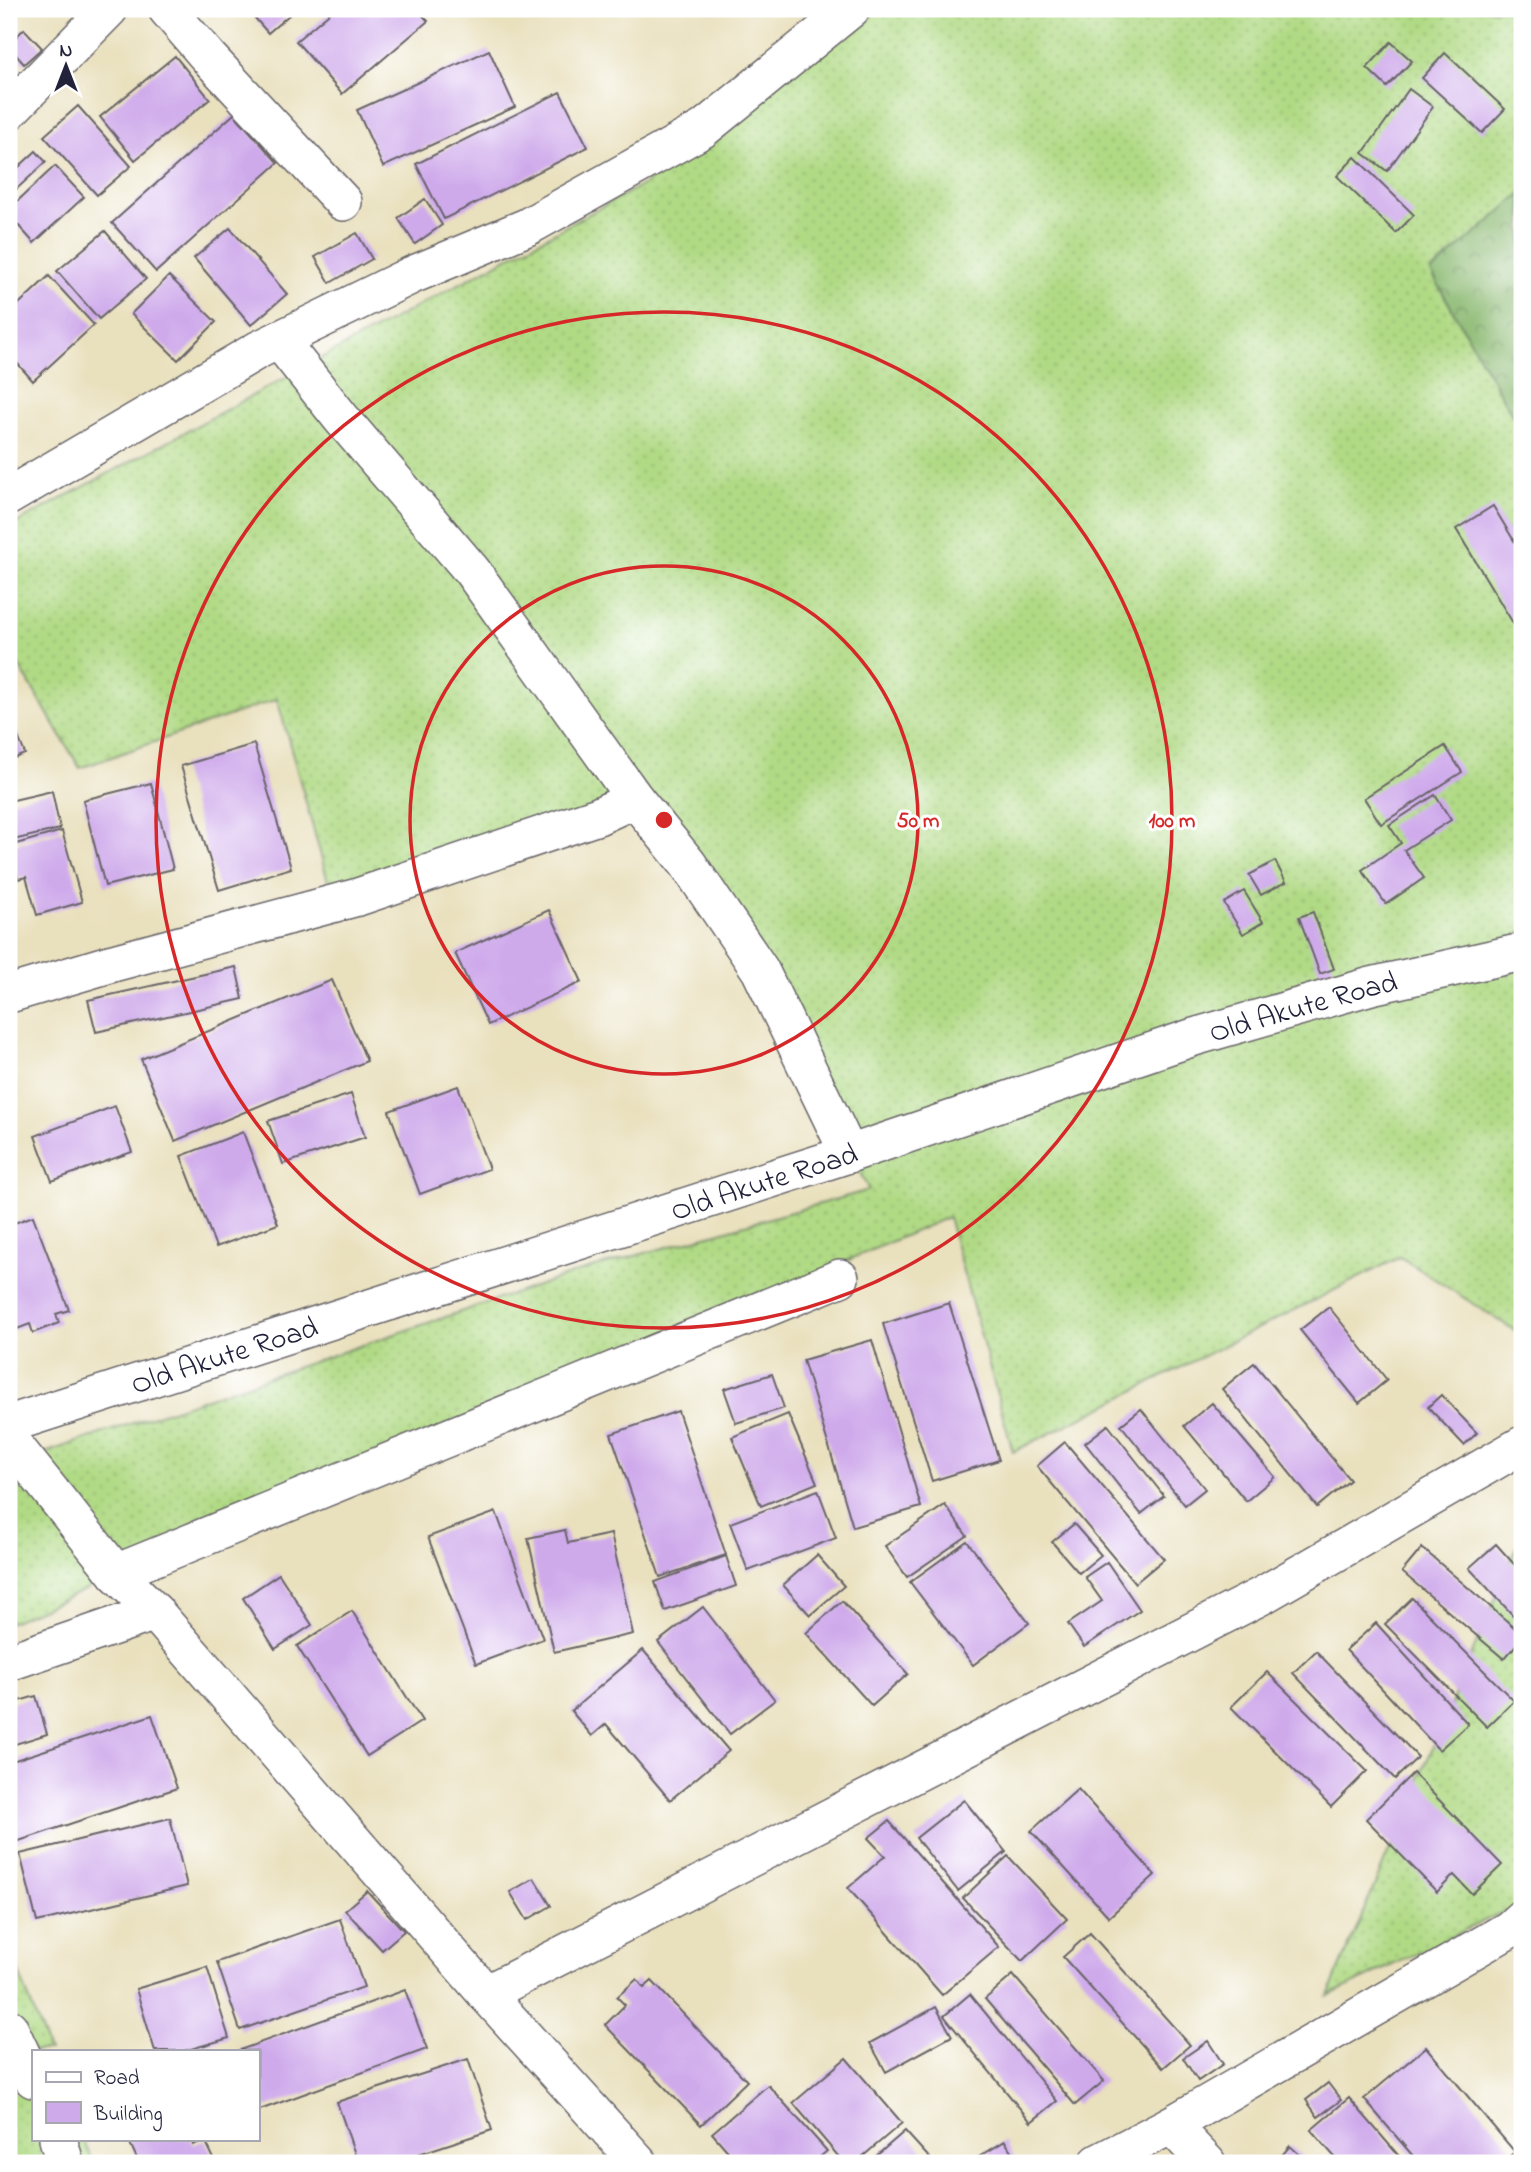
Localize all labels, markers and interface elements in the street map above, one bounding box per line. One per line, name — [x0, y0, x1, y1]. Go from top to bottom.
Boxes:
north arrow — [32, 32, 102, 102]
text: N — [60, 38, 73, 65]
text: 50 m — [897, 807, 939, 837]
text: 100 m — [1149, 807, 1195, 837]
centre of rings — [652, 808, 676, 832]
street label: Old Akute Road — [1204, 962, 1402, 1057]
street label: Old Akute Road — [666, 1133, 864, 1235]
street label: Old Akute Road — [126, 1307, 324, 1408]
legend — [32, 2050, 259, 2140]
text: Road — [94, 2064, 140, 2094]
text: Building — [93, 2100, 163, 2132]

